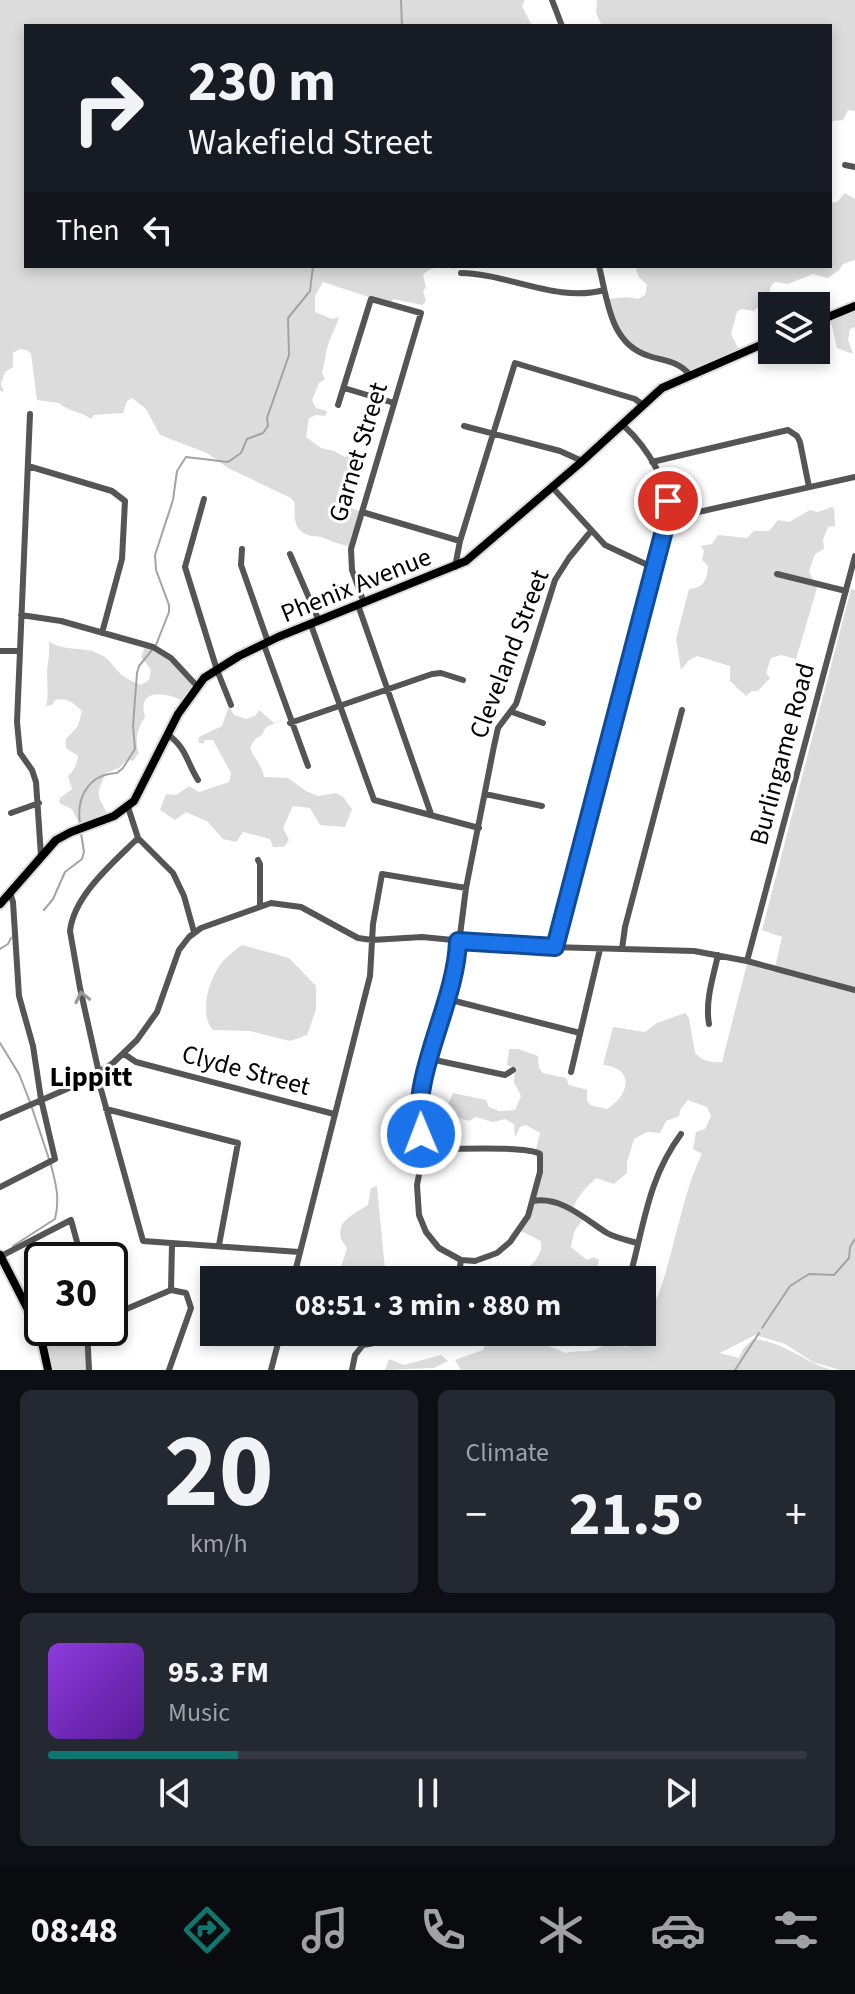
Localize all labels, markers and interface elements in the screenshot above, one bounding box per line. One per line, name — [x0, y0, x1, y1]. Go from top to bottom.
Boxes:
text: 230 m — [188, 43, 336, 122]
icon: right — [56, 56, 160, 160]
text: Wakefield Street — [188, 117, 433, 168]
icon: left — [136, 208, 180, 252]
text: Then — [56, 209, 120, 252]
map controls — [758, 292, 830, 364]
button: layers — [758, 292, 830, 364]
street label: Garnet Street — [319, 377, 397, 526]
pin — [634, 467, 702, 535]
icon: arrive — [646, 479, 690, 523]
street label: Phenix Avenue — [275, 538, 437, 632]
street label: Cleveland Street — [460, 564, 558, 744]
street label: Burlingame Road — [740, 659, 824, 849]
one-way arrow — [74, 990, 91, 1004]
street label: Clyde Street — [178, 1035, 314, 1105]
district label: Lippitt — [50, 1057, 133, 1097]
position arrow — [379, 1092, 463, 1176]
speed limit sign: 30 — [24, 1242, 128, 1346]
text: 08:51 · 3 min · 880 m — [295, 1284, 561, 1327]
text: 20 — [164, 1399, 274, 1547]
text: Climate — [466, 1434, 549, 1471]
text: 21.5° — [569, 1473, 704, 1558]
text: − — [466, 1484, 487, 1547]
text: + — [785, 1484, 807, 1547]
text: km/h — [190, 1525, 248, 1562]
text: 95.3 FM — [168, 1651, 269, 1694]
text: Music — [168, 1694, 230, 1731]
icon: previous — [153, 1771, 197, 1815]
icon: pause — [406, 1771, 450, 1815]
icon: next — [659, 1771, 703, 1815]
icon: directions — [179, 1902, 235, 1958]
icon: music — [297, 1902, 353, 1958]
icon: phone — [415, 1902, 471, 1958]
icon: climate — [533, 1902, 589, 1958]
icon: car — [650, 1902, 706, 1958]
icon: filters — [768, 1902, 824, 1958]
text: 08:48 — [31, 1905, 118, 1956]

